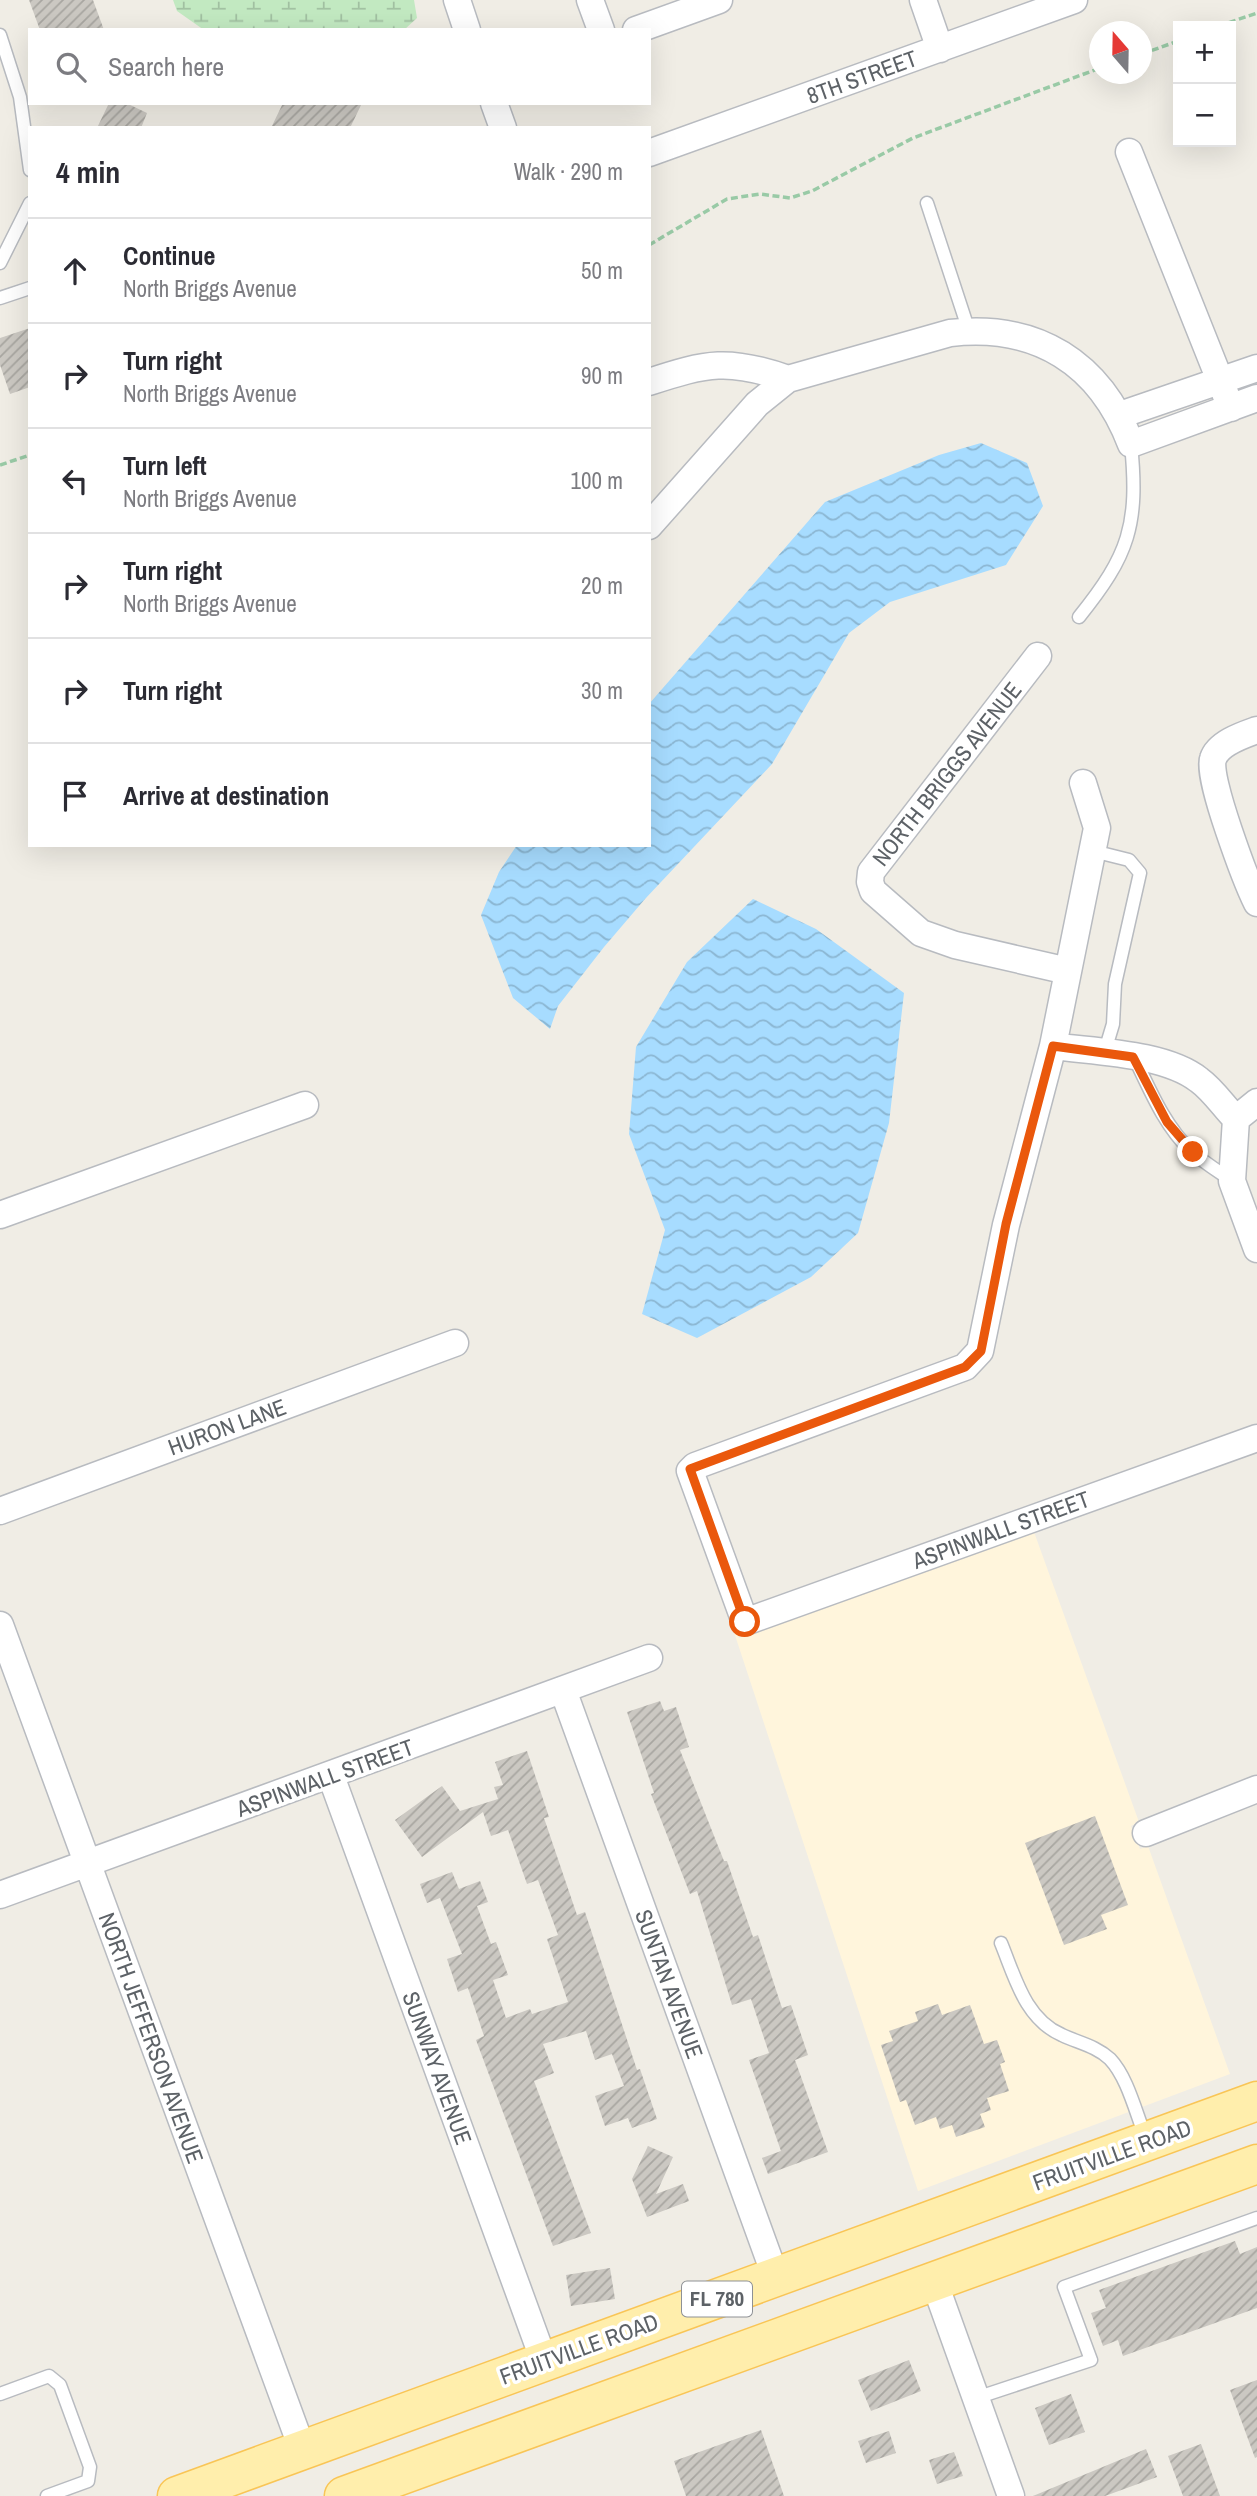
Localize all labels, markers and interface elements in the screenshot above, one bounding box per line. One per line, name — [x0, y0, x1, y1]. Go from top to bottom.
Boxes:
north arrow — [1089, 21, 1152, 84]
map controls — [1173, 21, 1236, 147]
button: + — [1173, 21, 1236, 84]
search box — [28, 28, 651, 105]
street label: 8TH STREET — [802, 42, 922, 111]
icon: search — [52, 48, 90, 86]
text: Search here — [108, 49, 224, 84]
button: − — [1173, 84, 1236, 147]
text: 4 min — [56, 152, 120, 192]
text: Walk · 290 m — [514, 156, 623, 187]
text: Continue — [123, 238, 215, 273]
icon: ahead — [56, 252, 94, 290]
text: 50 m — [581, 255, 623, 286]
text: North Briggs Avenue — [123, 273, 297, 304]
text: Turn right — [123, 343, 222, 378]
icon: right — [56, 357, 94, 395]
text: 90 m — [581, 360, 623, 391]
text: North Briggs Avenue — [123, 378, 297, 409]
text: Turn left — [123, 448, 207, 483]
icon: left — [56, 462, 94, 500]
text: 100 m — [571, 465, 623, 496]
text: North Briggs Avenue — [123, 483, 297, 514]
text: Turn right — [123, 553, 222, 588]
icon: right — [56, 567, 94, 605]
text: 20 m — [581, 570, 623, 601]
text: North Briggs Avenue — [123, 588, 297, 619]
icon: right — [56, 672, 94, 710]
text: Turn right — [123, 673, 222, 708]
text: 30 m — [581, 675, 623, 706]
street label: NORTH BRIGGS AVENUE — [865, 675, 1028, 872]
icon: arrive — [56, 777, 94, 815]
text: Arrive at destination — [123, 778, 329, 813]
route end — [1177, 1136, 1208, 1167]
street label: HURON LANE — [163, 1391, 290, 1462]
street label: ASPINWALL STREET — [907, 1483, 1094, 1576]
route start — [729, 1606, 760, 1637]
street label: ASPINWALL STREET — [231, 1731, 418, 1824]
street label: SUNTAN AVENUE — [628, 1905, 711, 2063]
street label: NORTH JEFFERSON AVENUE — [92, 1908, 211, 2167]
street label: SUNWAY AVENUE — [395, 1987, 480, 2149]
street label: FRUITVILLE ROAD — [1028, 2111, 1195, 2198]
road number: FL 780 — [682, 2282, 752, 2316]
street label: FRUITVILLE ROAD — [495, 2305, 662, 2392]

